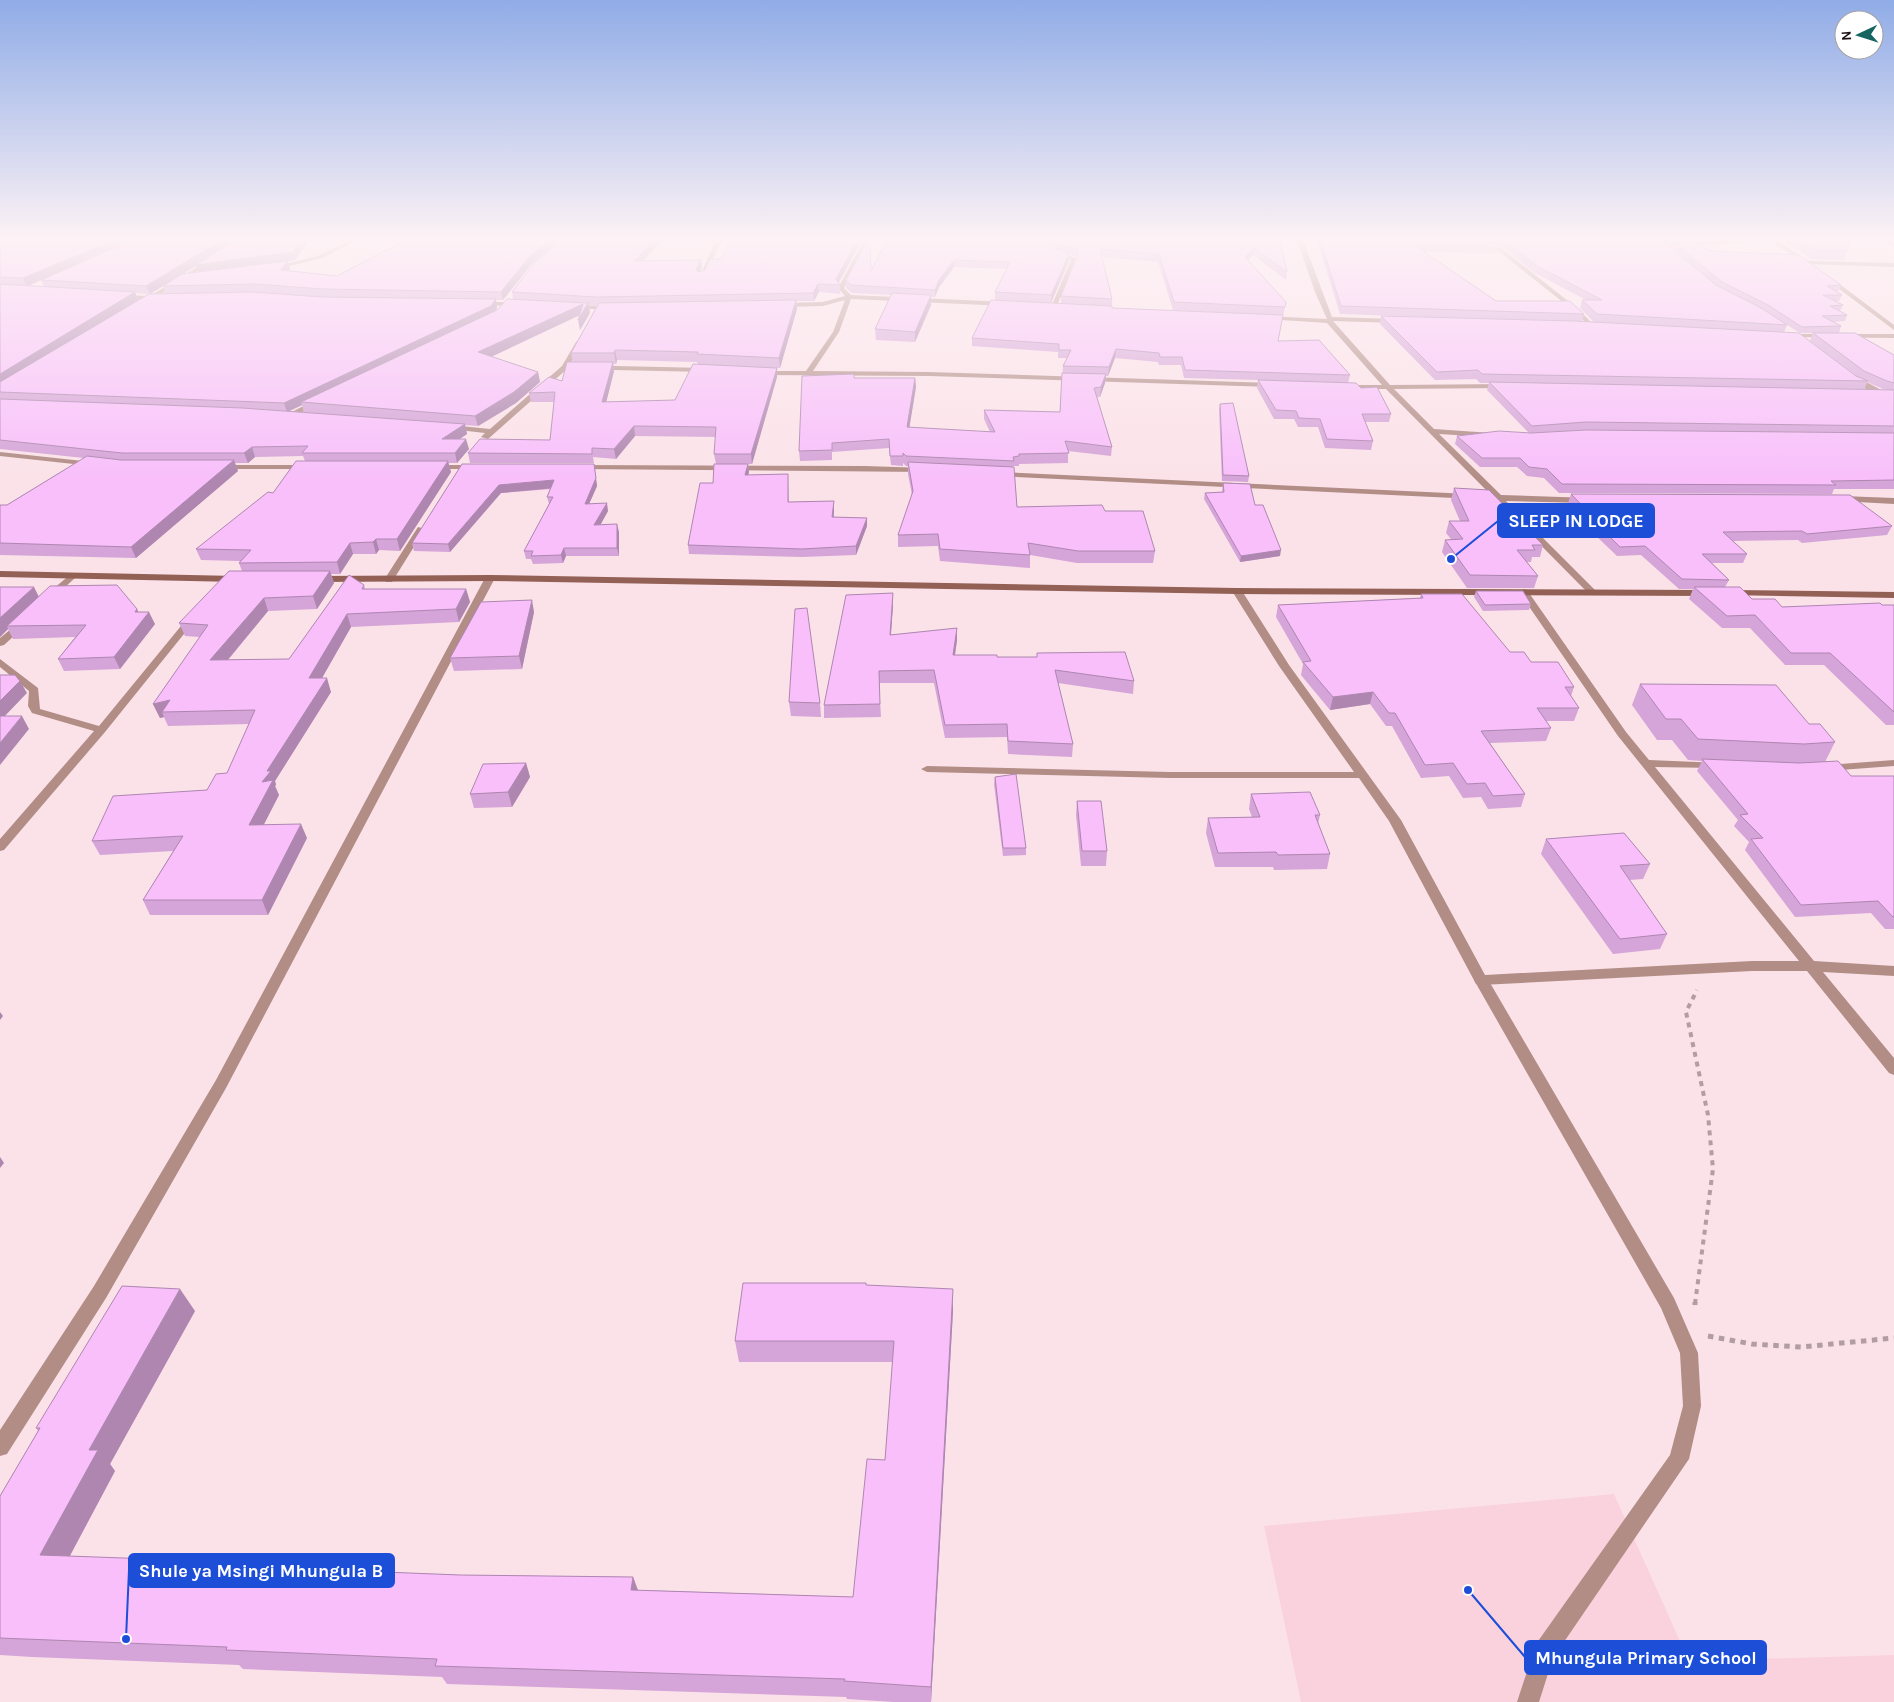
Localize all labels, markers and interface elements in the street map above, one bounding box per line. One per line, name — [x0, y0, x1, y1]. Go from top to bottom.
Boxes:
north arrow — [1834, 10, 1884, 60]
text: N — [1838, 30, 1855, 41]
callout: SLEEP IN LODGE — [1498, 504, 1654, 537]
text: SLEEP IN LODGE — [1508, 510, 1644, 532]
callout: Shule ya Msingi Mhungula B — [129, 1554, 394, 1587]
text: Shule ya Msingi Mhungula B — [139, 1560, 383, 1582]
callout: Mhungula Primary School — [1525, 1641, 1766, 1674]
text: Mhungula Primary School — [1535, 1647, 1757, 1669]

